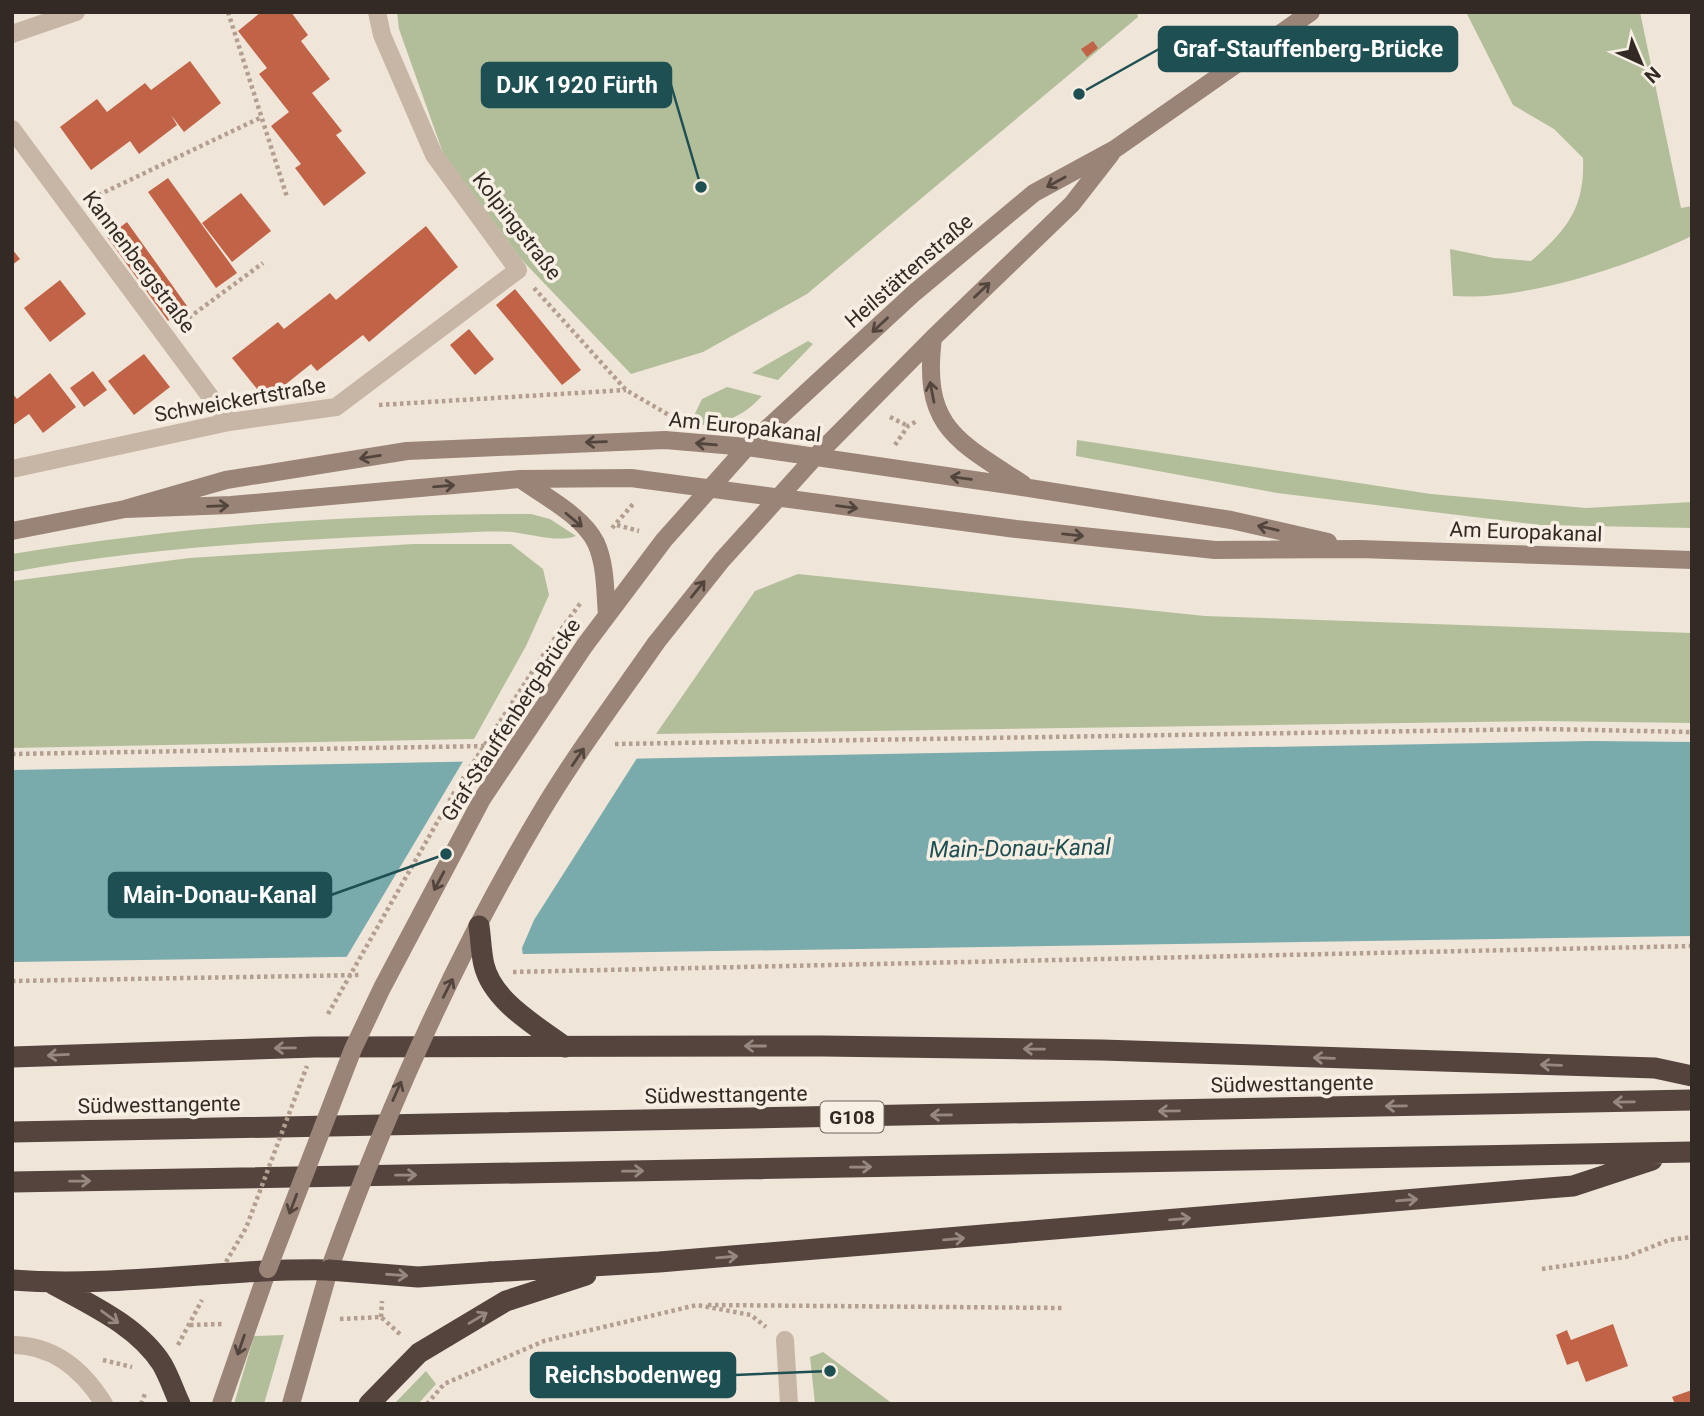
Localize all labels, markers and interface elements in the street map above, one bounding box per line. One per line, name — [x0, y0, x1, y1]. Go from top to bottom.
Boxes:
callout: Graf-Stauffenberg-Brücke — [1159, 27, 1457, 71]
north arrow — [1606, 28, 1676, 98]
text: Graf-Stauffenberg-Brücke — [1173, 36, 1443, 63]
text: N — [1640, 62, 1665, 88]
callout: DJK 1920 Fürth — [482, 63, 671, 107]
text: DJK 1920 Fürth — [496, 72, 658, 99]
street label: Kolpingstraße — [468, 167, 566, 285]
one-way arrow — [1046, 175, 1066, 189]
street label: Kannenbergstraße — [78, 186, 200, 338]
street label: Heilstättenstraße — [840, 209, 978, 333]
one-way arrow — [973, 282, 990, 299]
one-way arrow — [871, 316, 889, 333]
street label: Schweickertstraße — [152, 373, 328, 427]
one-way arrow — [925, 381, 939, 404]
street label: Am Europakanal — [668, 407, 822, 447]
one-way arrow — [585, 435, 608, 449]
one-way arrow — [695, 437, 717, 450]
one-way arrow — [359, 451, 381, 464]
one-way arrow — [951, 472, 973, 485]
one-way arrow — [433, 479, 455, 492]
one-way arrow — [206, 499, 229, 512]
one-way arrow — [835, 501, 858, 514]
one-way arrow — [565, 512, 583, 528]
street label: Am Europakanal — [1449, 517, 1603, 547]
one-way arrow — [1257, 521, 1280, 534]
one-way arrow — [1061, 529, 1083, 542]
one-way arrow — [690, 581, 705, 599]
street label: Graf-Stauffenberg-Brücke — [436, 614, 586, 826]
one-way arrow — [572, 747, 586, 767]
water label: Main-Donau-Kanal — [929, 833, 1112, 864]
one-way arrow — [432, 870, 446, 890]
callout: Main-Donau-Kanal — [109, 873, 331, 917]
text: Main-Donau-Kanal — [123, 882, 317, 909]
one-way arrow — [441, 978, 455, 999]
one-way arrow — [744, 1039, 767, 1053]
one-way arrow — [274, 1041, 297, 1054]
one-way arrow — [1022, 1042, 1045, 1056]
one-way arrow — [47, 1049, 70, 1062]
one-way arrow — [1312, 1051, 1335, 1064]
one-way arrow — [1540, 1058, 1563, 1071]
street label: Südwesttangente — [1210, 1071, 1374, 1097]
one-way arrow — [391, 1081, 404, 1103]
street label: Südwesttangente — [644, 1082, 808, 1108]
street label: Südwesttangente — [77, 1092, 241, 1118]
one-way arrow — [1612, 1095, 1635, 1108]
one-way arrow — [1385, 1100, 1408, 1113]
road number: G108 — [820, 1102, 884, 1133]
one-way arrow — [1157, 1104, 1180, 1118]
one-way arrow — [930, 1108, 953, 1122]
one-way arrow — [849, 1160, 872, 1174]
one-way arrow — [622, 1164, 645, 1178]
one-way arrow — [394, 1168, 417, 1181]
one-way arrow — [69, 1174, 92, 1187]
one-way arrow — [286, 1193, 298, 1214]
one-way arrow — [1395, 1193, 1418, 1206]
one-way arrow — [1168, 1212, 1191, 1225]
one-way arrow — [942, 1232, 964, 1245]
one-way arrow — [715, 1250, 738, 1263]
one-way arrow — [386, 1269, 409, 1282]
one-way arrow — [100, 1309, 119, 1324]
one-way arrow — [467, 1310, 487, 1324]
one-way arrow — [234, 1334, 246, 1356]
callout: Reichsbodenweg — [531, 1353, 735, 1397]
text: Reichsbodenweg — [545, 1362, 721, 1389]

